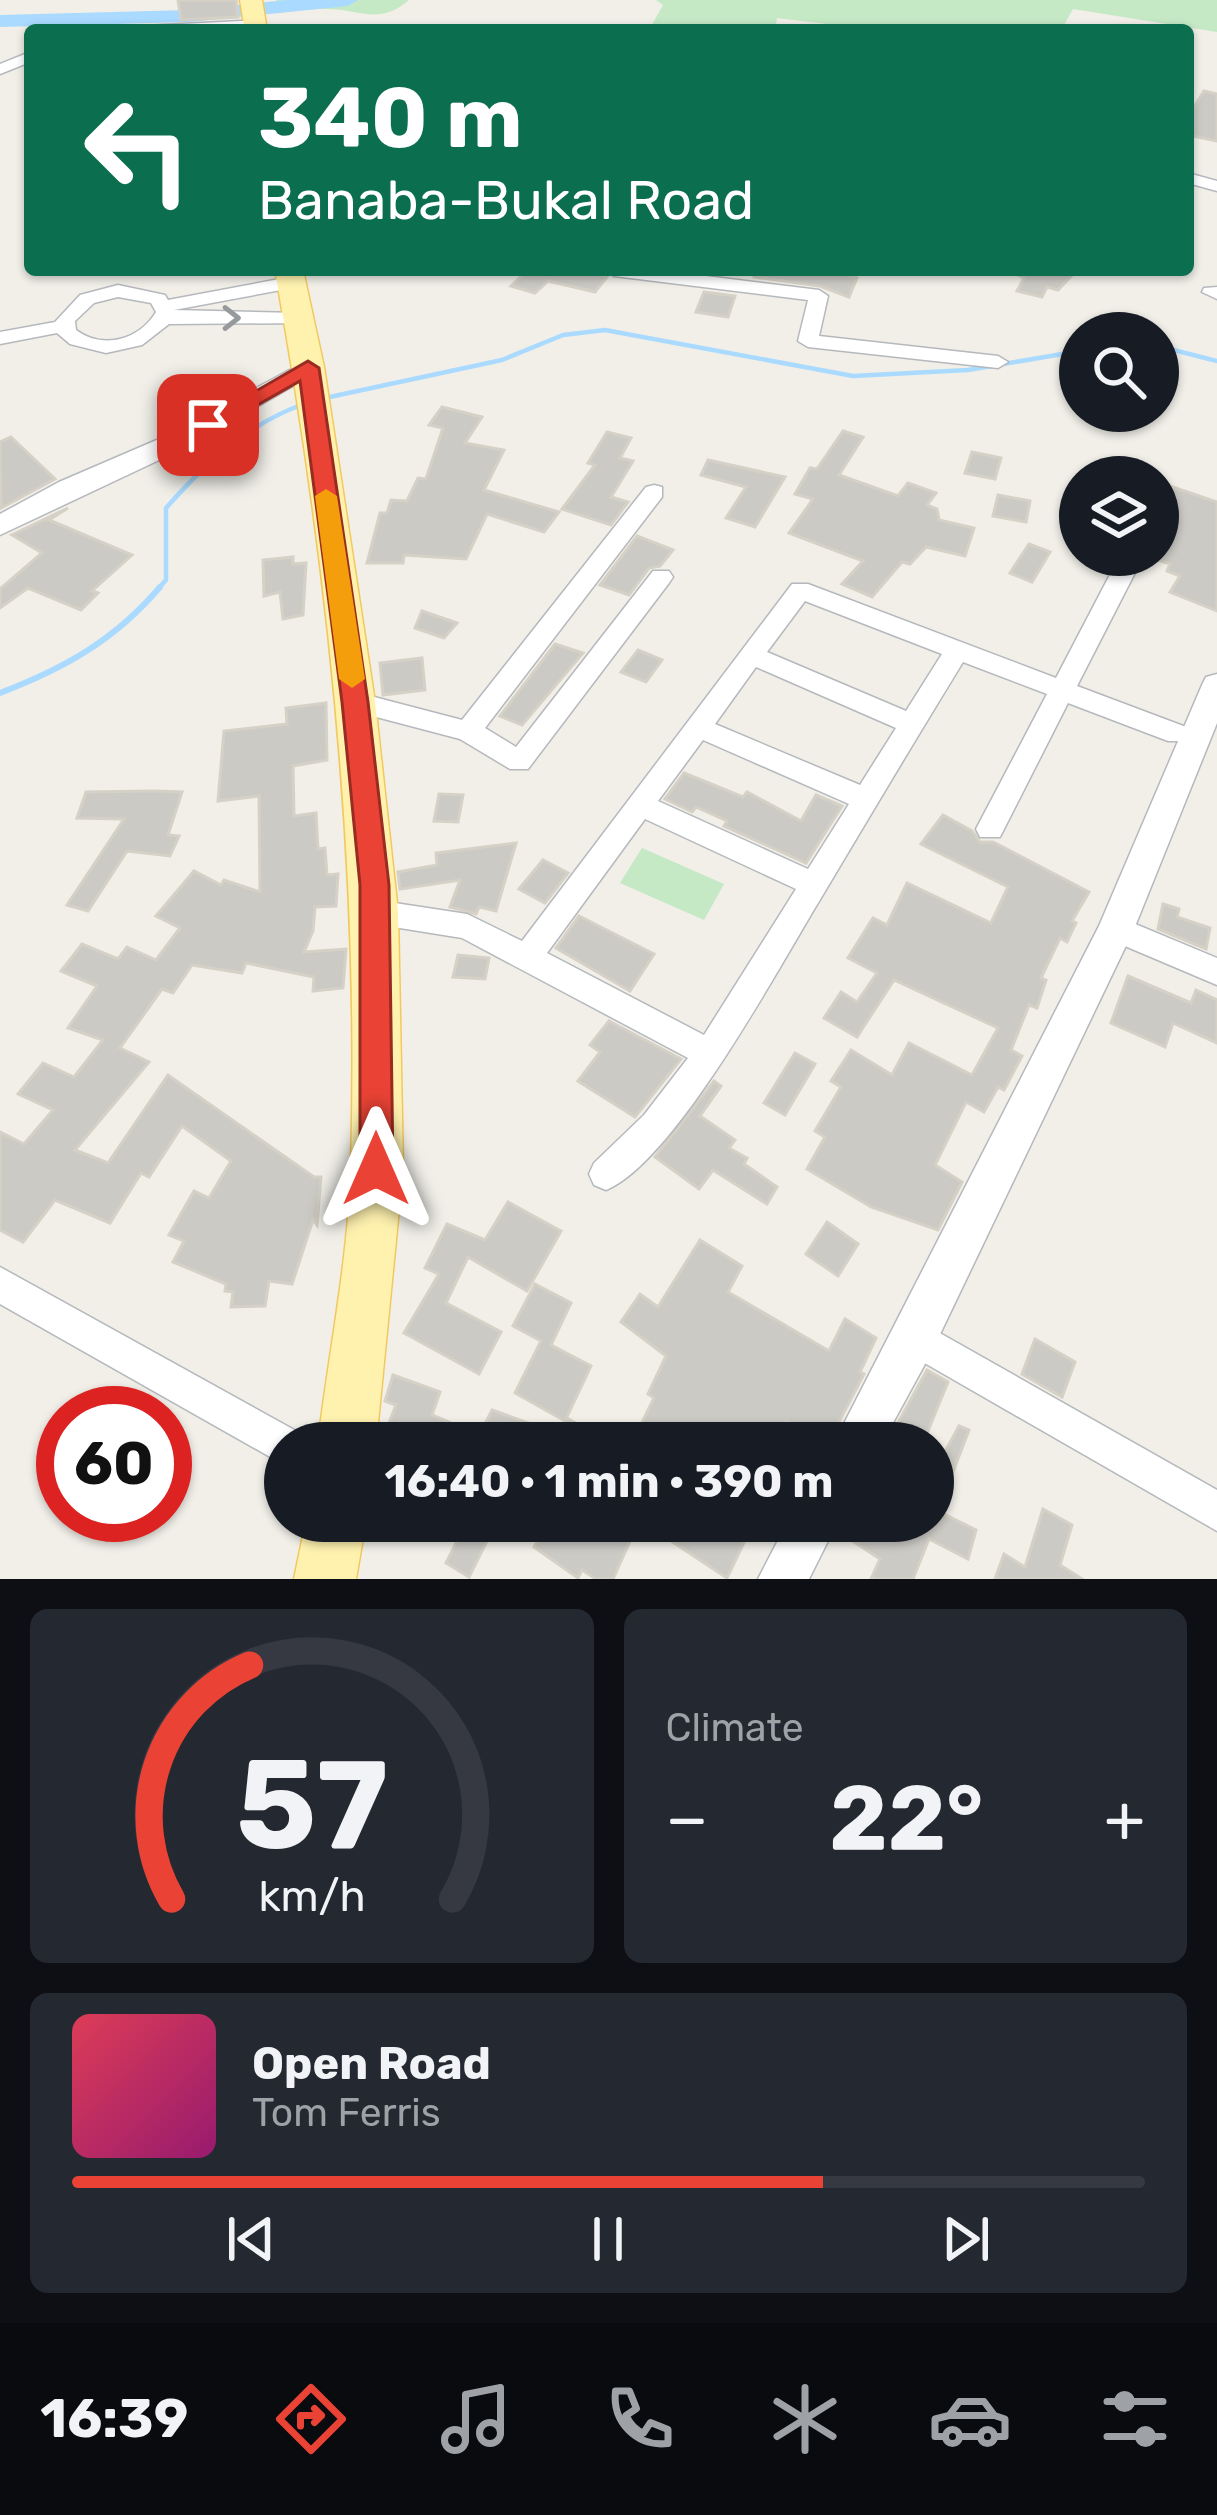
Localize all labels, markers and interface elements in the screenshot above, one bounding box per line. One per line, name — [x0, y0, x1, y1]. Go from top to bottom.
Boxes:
text: 340 m — [258, 68, 523, 168]
icon: left — [60, 72, 216, 228]
text: Banaba-Bukal Road — [258, 169, 754, 233]
one-way arrow — [222, 305, 241, 331]
map controls — [1059, 312, 1179, 576]
button: search — [1059, 312, 1179, 432]
pin — [157, 374, 259, 476]
icon: arrive — [175, 392, 241, 458]
button: layers — [1059, 456, 1179, 576]
position arrow — [313, 1106, 439, 1232]
speed limit sign: 60 — [36, 1386, 192, 1542]
text: 16:40 · 1 min · 390 m — [384, 1455, 834, 1508]
text: Climate — [666, 1705, 804, 1751]
text: 57 — [236, 1731, 388, 1879]
text: 22° — [829, 1765, 983, 1872]
text: − — [666, 1779, 708, 1858]
text: + — [1104, 1779, 1145, 1858]
text: km/h — [258, 1871, 365, 1922]
text: Open Road — [252, 2037, 491, 2090]
text: Tom Ferris — [252, 2090, 441, 2136]
icon: previous — [218, 2206, 284, 2272]
icon: pause — [575, 2206, 641, 2272]
icon: next — [933, 2206, 999, 2272]
icon: directions — [269, 2377, 353, 2461]
icon: music — [434, 2377, 518, 2461]
icon: phone — [598, 2377, 682, 2461]
icon: climate — [763, 2377, 847, 2461]
icon: car — [928, 2377, 1012, 2461]
icon: filters — [1093, 2377, 1177, 2461]
text: 16:39 — [40, 2387, 188, 2451]

